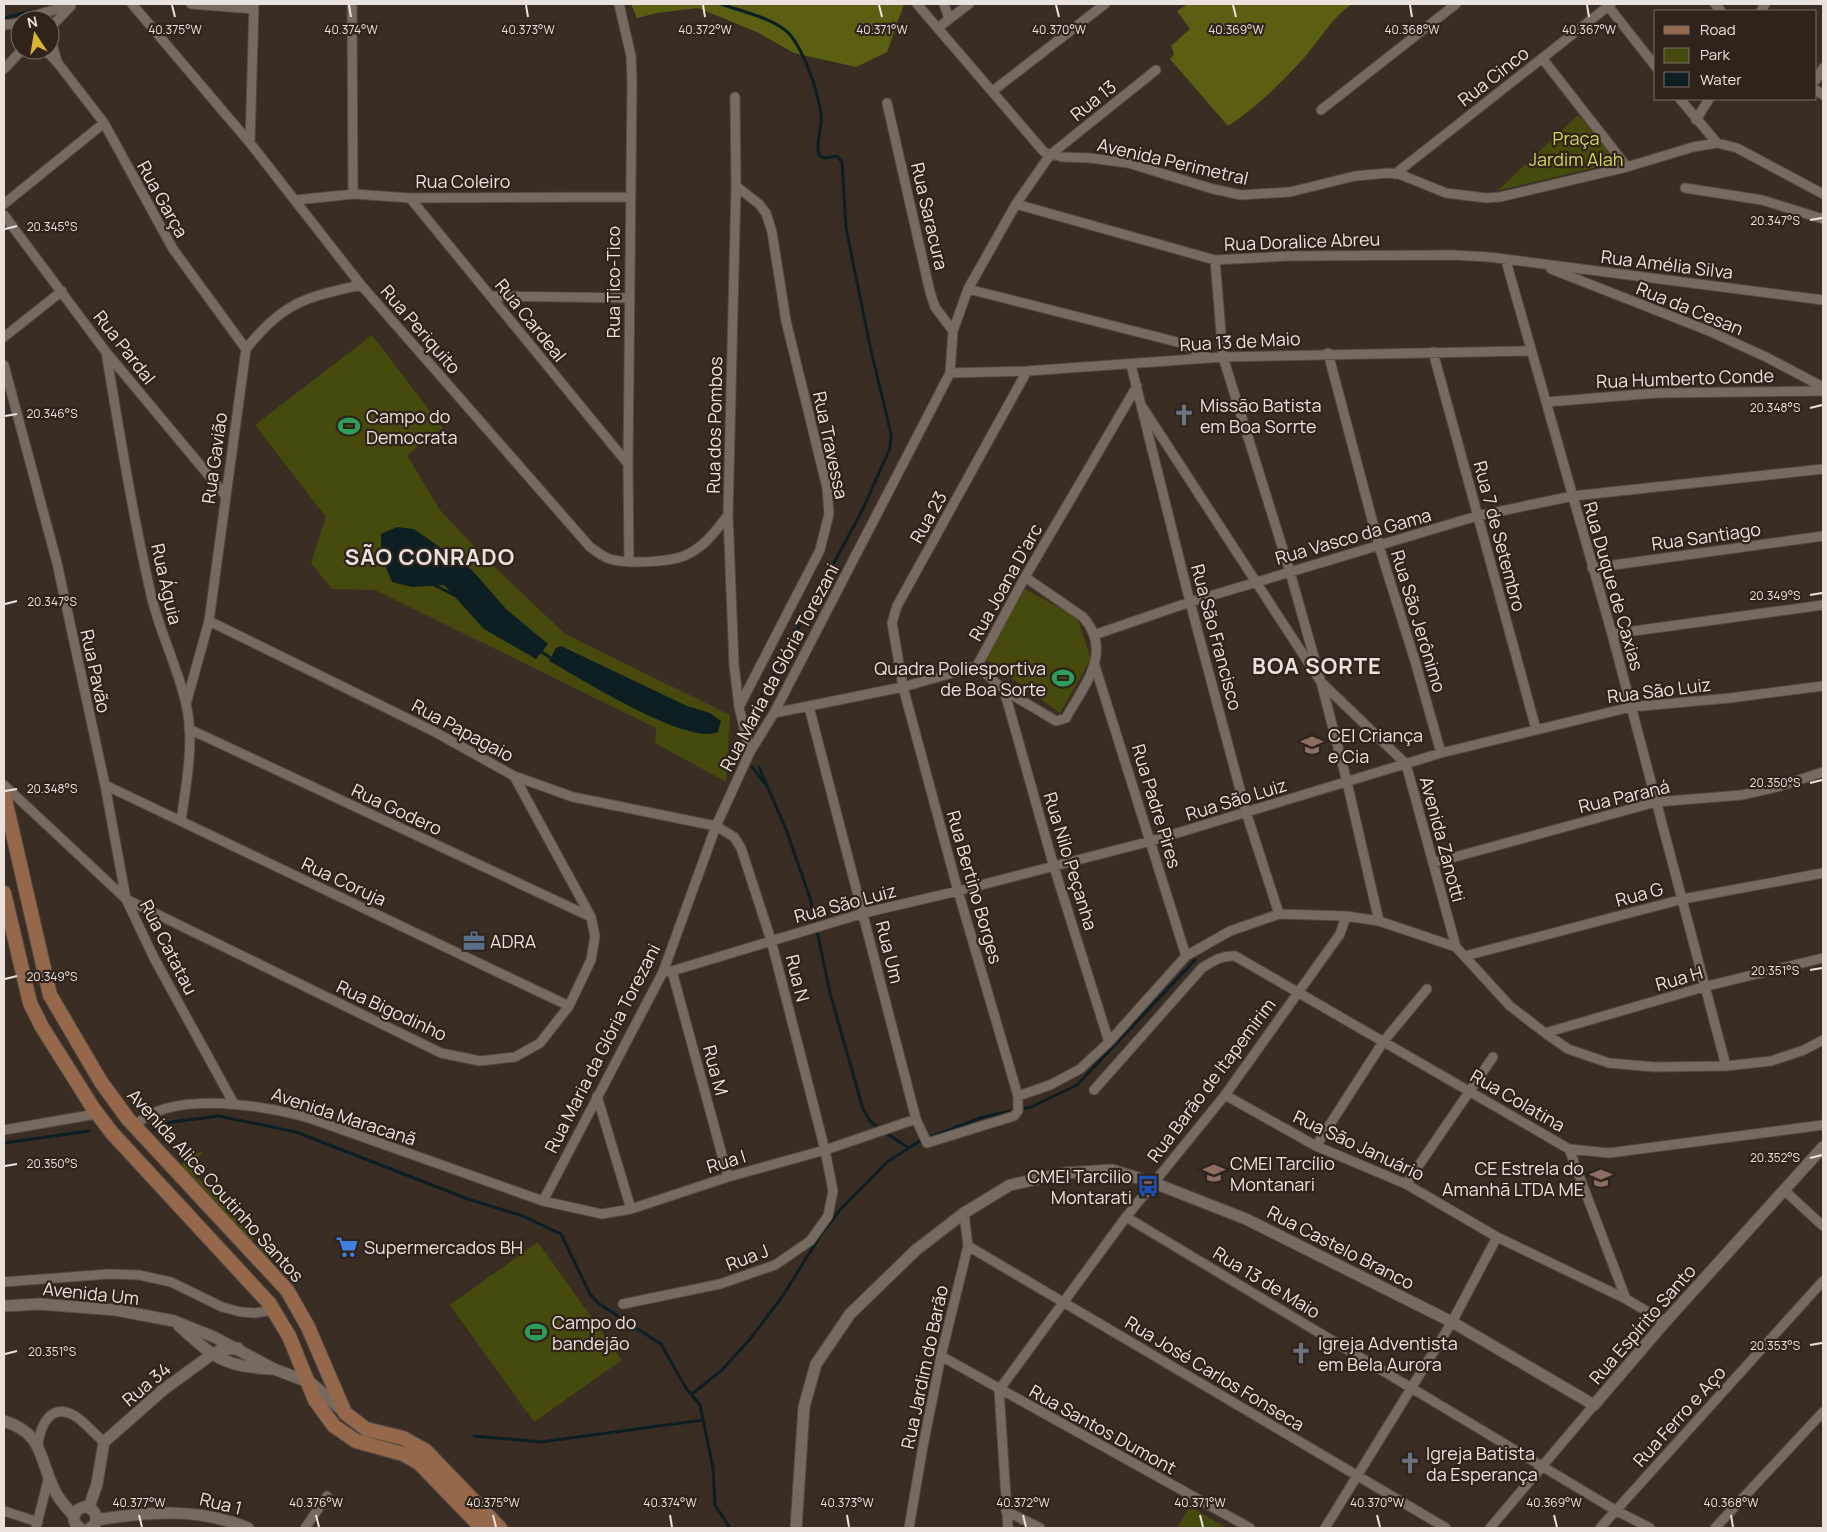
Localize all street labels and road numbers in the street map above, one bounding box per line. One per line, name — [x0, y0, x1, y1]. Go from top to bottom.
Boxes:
street label: Rua Cinco — [1453, 41, 1533, 111]
street label: Rua 13 — [1065, 74, 1121, 126]
street label: Avenida Perimetral — [1095, 132, 1251, 190]
street label: Rua Garça — [132, 156, 194, 242]
street label: Rua Saracura — [906, 160, 954, 272]
street label: Rua Coleiro — [415, 169, 511, 193]
street label: Rua Tico-Tico — [601, 226, 625, 338]
street label: Rua Doralice Abreu — [1223, 226, 1381, 256]
street label: Rua Amélia Silva — [1600, 244, 1734, 284]
street label: Rua Cardeal — [490, 274, 572, 366]
street label: Rua da Cesan — [1633, 276, 1747, 340]
street label: Rua Periquito — [376, 279, 466, 379]
street label: Rua Pardal — [89, 305, 161, 389]
street label: Rua 13 de Maio — [1179, 326, 1301, 356]
street label: Rua dos Pombos — [701, 356, 727, 494]
street label: Rua Humberto Conde — [1596, 363, 1774, 393]
street label: Rua Travessa — [808, 389, 854, 501]
street label: Rua Gavião — [196, 411, 232, 505]
street label: Rua 7 de Setembro — [1468, 458, 1532, 614]
street label: Rua 23 — [904, 487, 952, 547]
street label: Rua Duque de Caxias — [1578, 499, 1650, 673]
street label: Rua Vasco da Gama — [1272, 502, 1434, 570]
street label: Rua Santiago — [1650, 516, 1762, 556]
street label: Rua Joana D'arc — [963, 519, 1047, 645]
street label: Rua Águia — [146, 541, 188, 627]
street label: Rua São Jerônimo — [1386, 547, 1452, 695]
street label: Rua Maria da Glória Torezani — [714, 559, 844, 775]
street label: Rua São Francisco — [1186, 561, 1248, 713]
street label: Rua Pavão — [75, 627, 117, 715]
street label: Rua São Luiz — [1606, 672, 1712, 708]
street label: Rua Papagaio — [408, 693, 518, 767]
street label: Rua Padre Pires — [1127, 741, 1187, 871]
street label: Rua São Luiz — [1182, 772, 1290, 826]
street label: Avenida Zanotti — [1415, 774, 1471, 904]
street label: Rua Paraná — [1576, 774, 1672, 818]
street label: Rua Godero — [348, 778, 446, 840]
street label: Rua Nilo Peçanha — [1039, 789, 1103, 933]
street label: Rua Bertino Borges — [942, 808, 1008, 966]
street label: Rua Coruja — [298, 851, 390, 911]
street label: Rua G — [1613, 876, 1666, 912]
street label: Rua São Luiz — [791, 878, 899, 928]
street label: Rua Catatau — [135, 895, 203, 999]
street label: Rua Um — [871, 918, 909, 986]
street label: Rua Maria da Glória Torezani — [539, 939, 665, 1157]
street label: Rua N — [781, 952, 815, 1004]
street label: Rua H — [1653, 960, 1705, 996]
street label: Rua Bigodinho — [333, 974, 451, 1046]
street label: Rua Barão de Itapemirim — [1141, 993, 1281, 1167]
street label: Rua M — [698, 1042, 734, 1098]
street label: Rua Colatina — [1466, 1063, 1570, 1137]
street label: Avenida Maracanã — [269, 1081, 419, 1151]
street label: Avenida Alice Coutinho Santos — [123, 1083, 309, 1287]
street label: Rua São Januário — [1290, 1104, 1428, 1186]
street label: Rua I — [703, 1144, 749, 1178]
street label: Rua Castelo Branco — [1263, 1200, 1419, 1294]
street label: Rua J — [722, 1238, 772, 1276]
street label: Rua 13 de Maio — [1209, 1241, 1325, 1323]
street label: Rua Espírito Santo — [1583, 1259, 1701, 1389]
street label: Avenida Um — [42, 1276, 140, 1310]
street label: Rua Jardim do Barão — [895, 1283, 953, 1451]
street label: Rua José Carlos Fonseca — [1121, 1310, 1309, 1436]
street label: Rua 34 — [117, 1357, 175, 1411]
street label: Rua Ferro e Aço — [1627, 1360, 1731, 1472]
street label: Rua Santos Dumont — [1025, 1379, 1181, 1479]
street label: Rua 1 — [197, 1486, 245, 1520]

